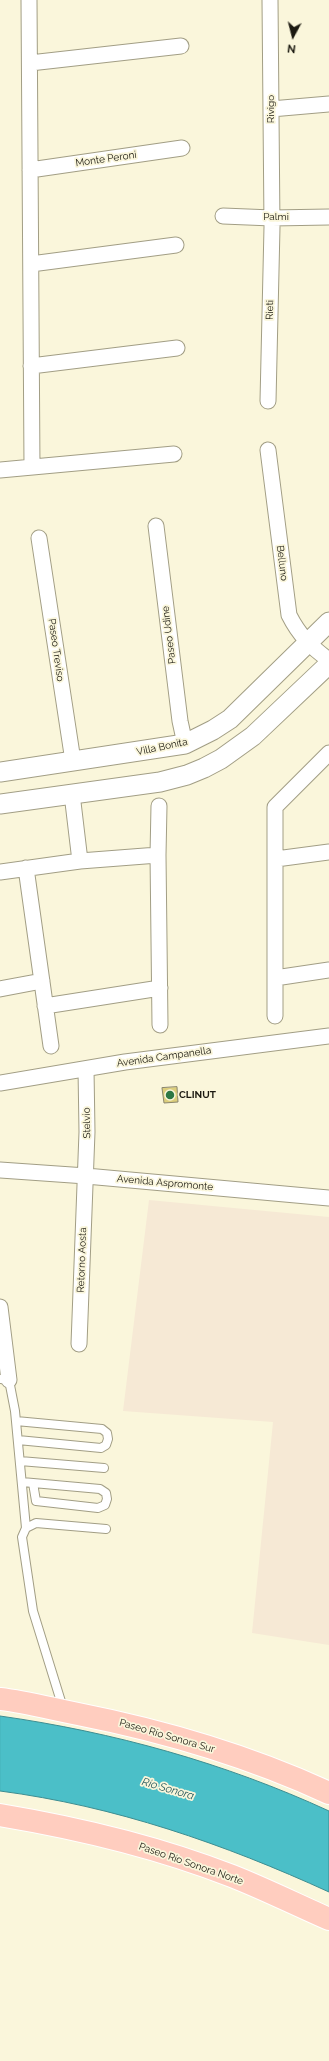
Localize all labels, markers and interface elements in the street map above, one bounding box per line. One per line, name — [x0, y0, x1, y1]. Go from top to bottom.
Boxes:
north arrow — [273, 16, 313, 56]
text: N — [287, 41, 296, 55]
street label: Rivigo — [265, 95, 277, 123]
street label: Monte Peroni — [75, 149, 137, 169]
street label: Palmi — [263, 211, 289, 223]
street label: Rieti — [264, 300, 276, 320]
street label: Belluno — [274, 545, 290, 581]
street label: Paseo Udine — [159, 605, 179, 665]
street label: Paseo Treviso — [46, 618, 66, 682]
street label: Villa Bonita — [135, 736, 189, 758]
street label: Avenida Campanella — [116, 1044, 212, 1070]
marker: CLINUT — [164, 1089, 176, 1101]
place label: CLINUT — [179, 1089, 216, 1101]
street label: Stelvio — [81, 1107, 93, 1139]
street label: Avenida Aspromonte — [116, 1173, 214, 1193]
street label: Retorno Aosta — [75, 1227, 89, 1293]
street label: Paseo Río Sonora Sur — [118, 1717, 216, 1755]
water label: Rio Sonora — [140, 1775, 196, 1803]
street label: Paseo Río Sonora Norte — [137, 1841, 245, 1887]

